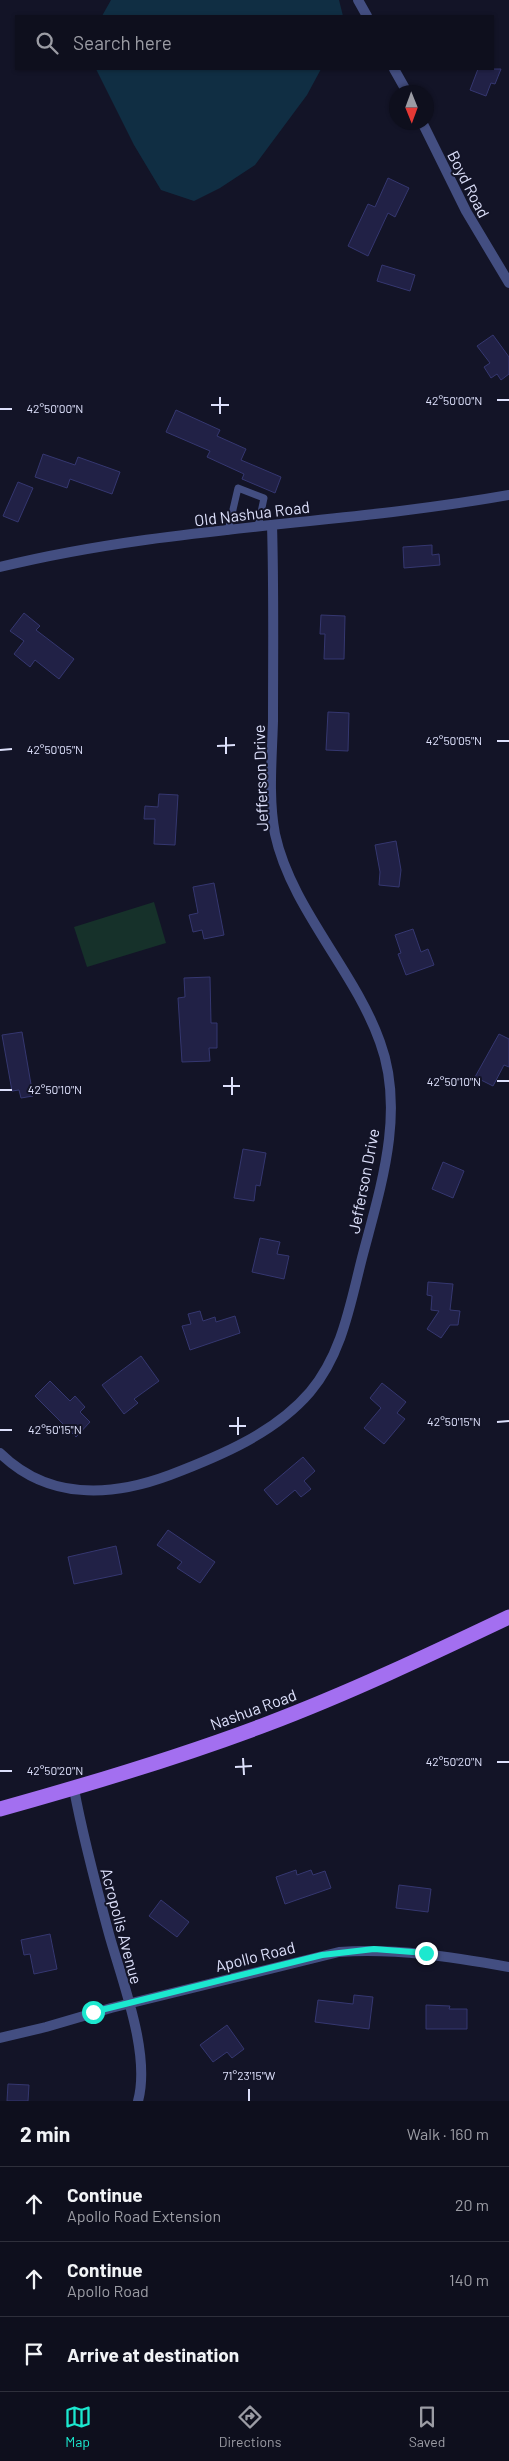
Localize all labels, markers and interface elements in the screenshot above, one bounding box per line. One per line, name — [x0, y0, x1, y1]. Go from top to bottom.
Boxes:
search box — [15, 15, 494, 70]
icon: search — [33, 29, 61, 57]
text: Search here — [73, 31, 172, 54]
north arrow — [389, 85, 434, 130]
street label: Boyd Road — [444, 147, 494, 221]
text: 42°50'00"N — [426, 393, 482, 407]
text: 42°50'00"N — [27, 401, 83, 415]
street label: Old Nashua Road — [193, 496, 311, 530]
street label: Jefferson Drive — [249, 724, 271, 832]
text: 42°50'05"N — [426, 733, 482, 747]
text: 42°50'05"N — [27, 742, 83, 756]
text: 42°50'10"N — [427, 1074, 481, 1088]
text: 42°50'10"N — [28, 1082, 82, 1096]
street label: Jefferson Drive — [344, 1127, 382, 1235]
text: 42°50'15"N — [427, 1414, 481, 1428]
text: 42°50'15"N — [28, 1422, 82, 1436]
street label: Nashua Road — [207, 1685, 299, 1733]
text: 42°50'20"N — [426, 1754, 482, 1768]
text: 42°50'20"N — [27, 1763, 83, 1777]
street label: Acropolis Avenue — [97, 1866, 147, 1986]
street label: Apollo Road — [213, 1937, 297, 1975]
route end — [415, 1942, 438, 1965]
route start — [82, 2001, 105, 2024]
text: 71°23'15"W — [223, 2068, 276, 2082]
text: 2 min — [20, 2121, 70, 2146]
text: Walk · 160 m — [407, 2124, 489, 2143]
text: Continue — [67, 2183, 143, 2206]
icon: ahead — [20, 2190, 48, 2218]
text: 20 m — [455, 2195, 489, 2214]
text: Apollo Road Extension — [67, 2206, 221, 2225]
text: Continue — [67, 2258, 143, 2281]
icon: ahead — [20, 2265, 48, 2293]
text: 140 m — [449, 2270, 489, 2289]
text: Apollo Road — [67, 2281, 149, 2300]
icon: arrive — [20, 2340, 48, 2368]
text: Arrive at destination — [67, 2343, 239, 2366]
tab: Map — [64, 2403, 92, 2450]
tab: Directions — [219, 2403, 281, 2450]
tab: Saved — [409, 2403, 445, 2450]

